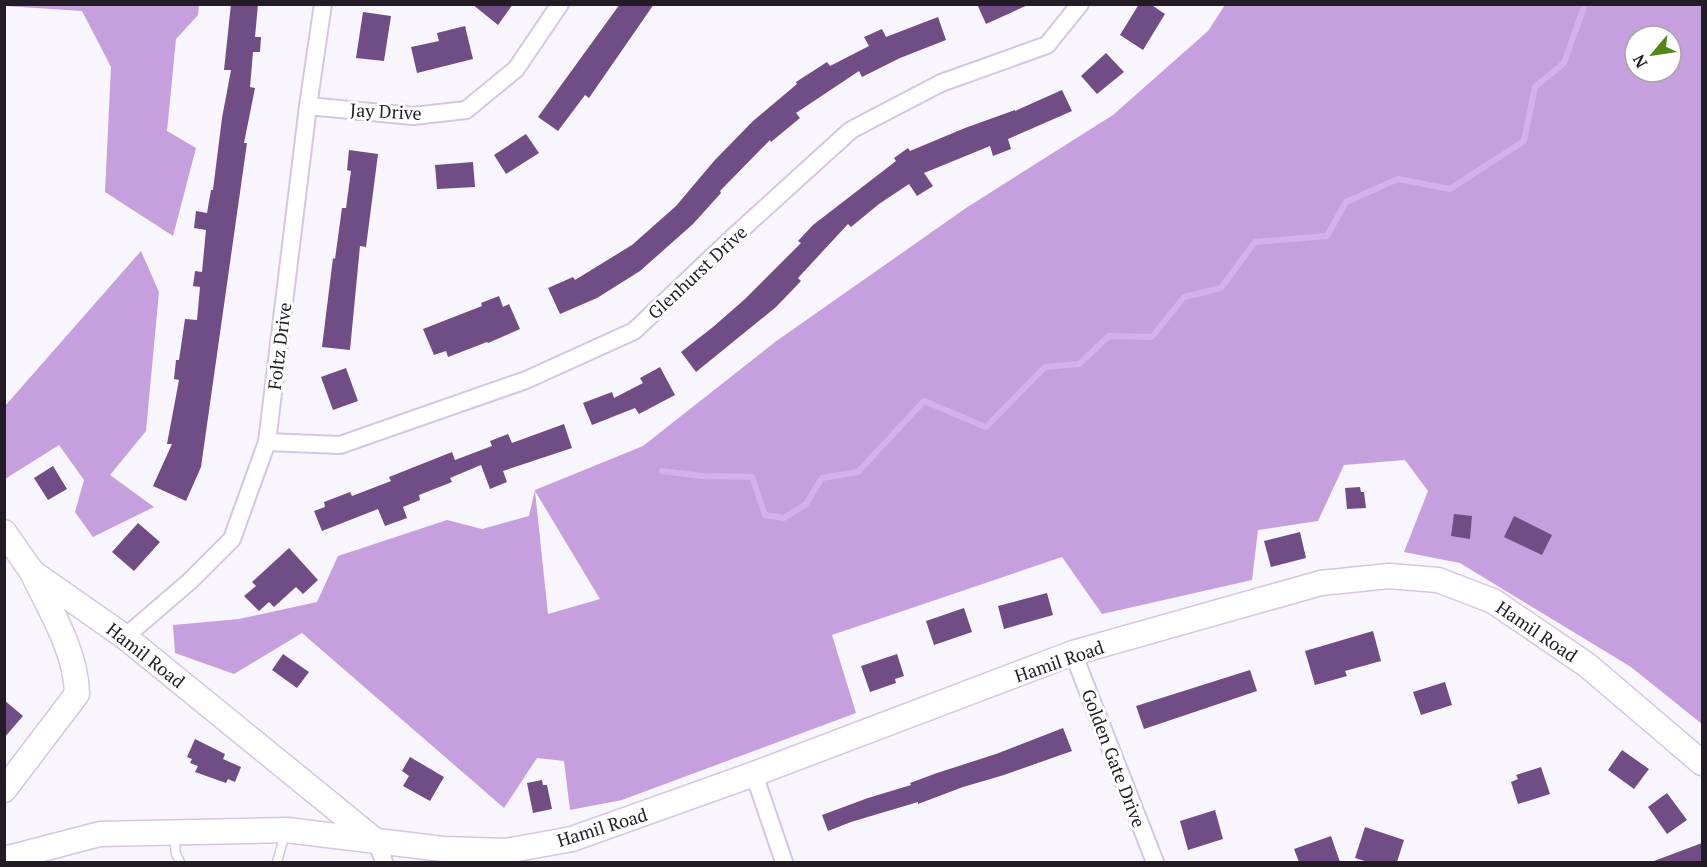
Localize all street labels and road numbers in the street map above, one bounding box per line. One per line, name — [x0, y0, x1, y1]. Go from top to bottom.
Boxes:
street label: Jay Drive — [350, 97, 422, 125]
street label: Glenhurst Drive — [642, 220, 752, 324]
street label: Foltz Drive — [262, 301, 296, 391]
street label: Hamil Road — [1492, 595, 1582, 667]
street label: Hamil Road — [102, 617, 190, 693]
street label: Hamil Road — [1011, 634, 1107, 688]
street label: Golden Gate Drive — [1077, 685, 1151, 831]
street label: Hamil Road — [554, 802, 650, 852]

